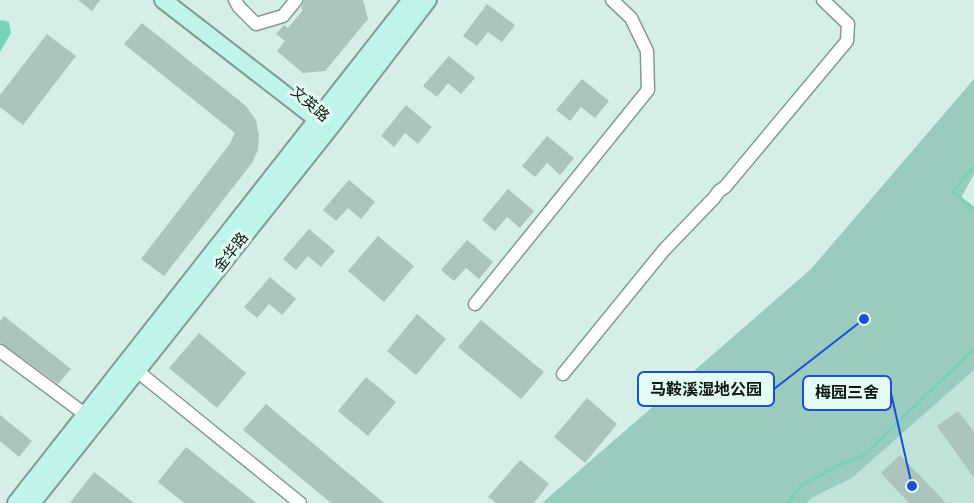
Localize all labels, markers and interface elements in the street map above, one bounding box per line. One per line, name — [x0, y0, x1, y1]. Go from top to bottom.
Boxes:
street label: 文英路 — [288, 82, 334, 125]
street label: 金华路 — [209, 228, 251, 275]
callout: 马鞍溪湿地公园 — [638, 372, 774, 406]
callout: 梅园三舍 — [803, 376, 891, 410]
text: 马鞍溪湿地公园 — [650, 379, 762, 398]
text: 梅园三舍 — [815, 382, 879, 401]

